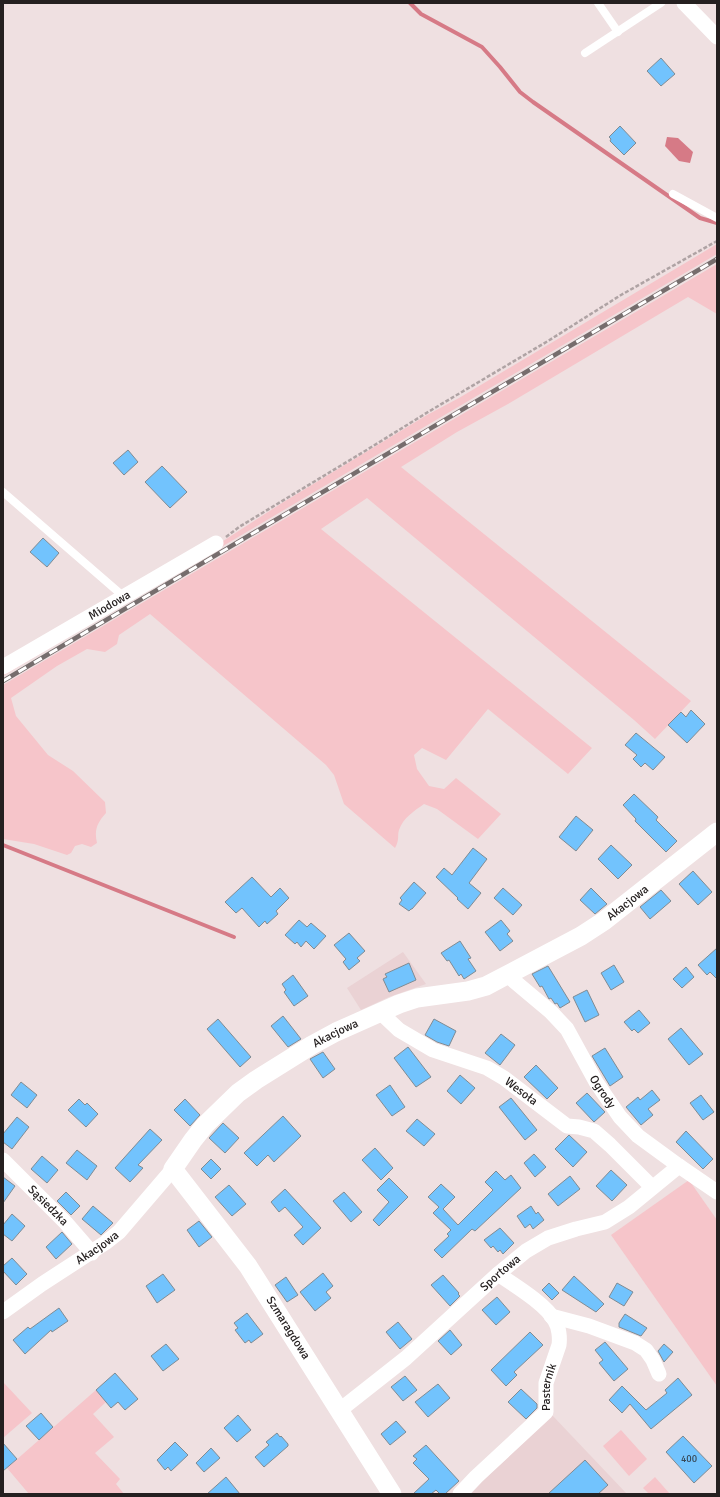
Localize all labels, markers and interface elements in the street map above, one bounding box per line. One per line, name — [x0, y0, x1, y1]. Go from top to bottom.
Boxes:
street label: Miodowa — [85, 587, 133, 623]
street label: Akacjowa — [603, 881, 651, 924]
street label: Akacjowa — [310, 1016, 360, 1051]
street label: Ogrody — [586, 1073, 619, 1111]
street label: Wesoła — [502, 1074, 541, 1108]
street label: Sąsiedzka — [25, 1182, 72, 1229]
street label: Akacjowa — [73, 1228, 122, 1268]
street label: Sportowa — [477, 1251, 523, 1294]
street label: Szmaragdowa — [263, 1294, 313, 1362]
street label: Pasternik — [539, 1361, 560, 1411]
house number: 400 — [681, 1453, 697, 1465]

